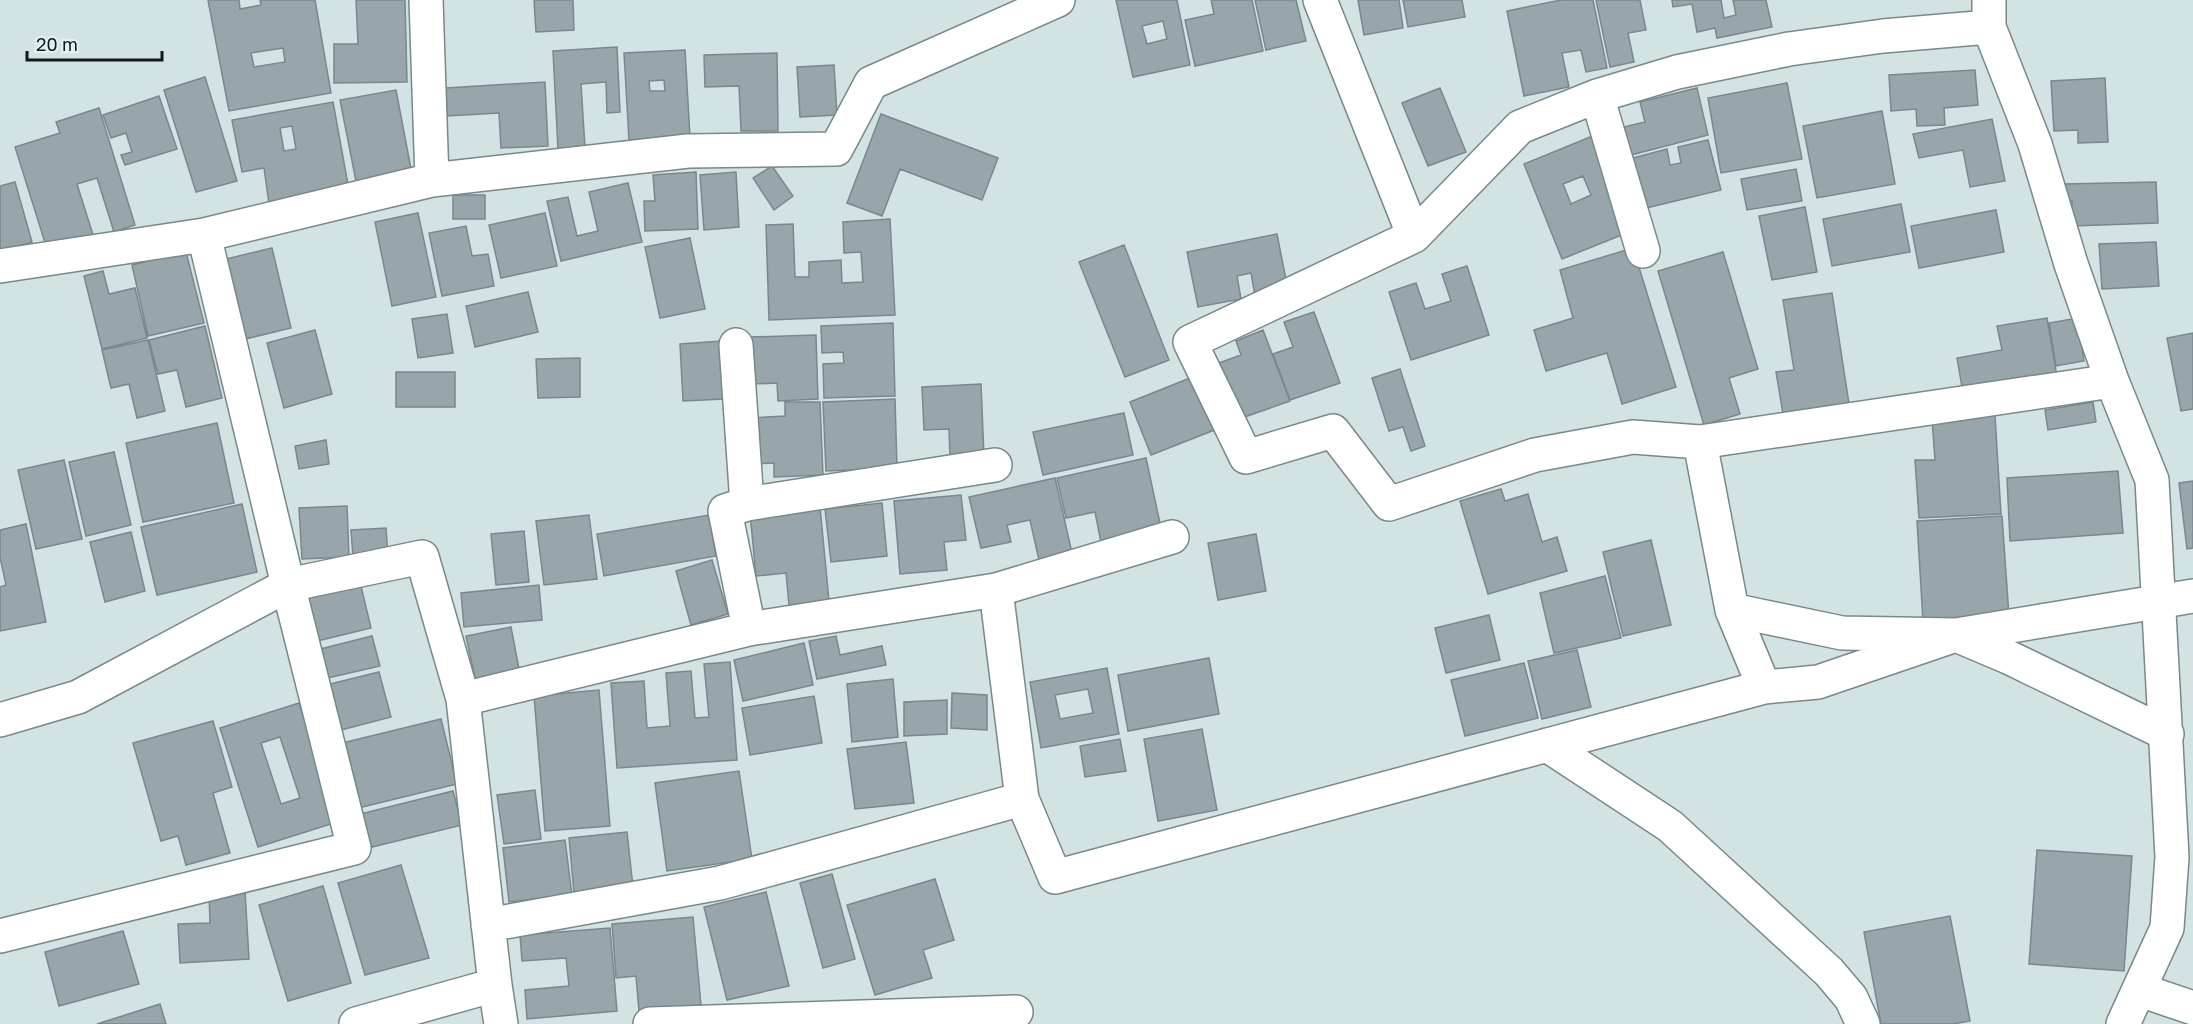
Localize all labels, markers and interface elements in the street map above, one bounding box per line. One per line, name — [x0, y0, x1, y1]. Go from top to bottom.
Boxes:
scale bar — [27, 24, 162, 62]
text: 20 m — [36, 33, 78, 55]

